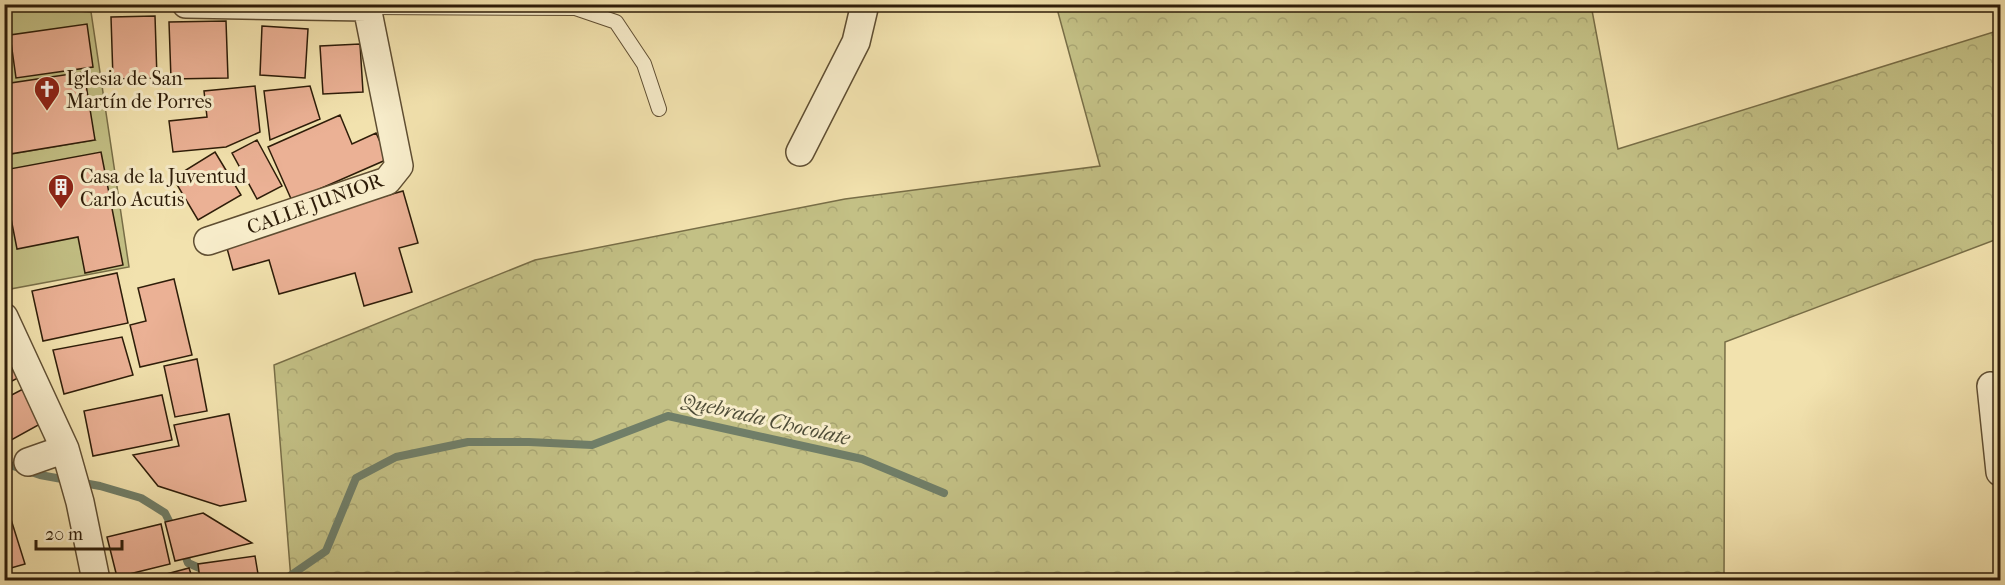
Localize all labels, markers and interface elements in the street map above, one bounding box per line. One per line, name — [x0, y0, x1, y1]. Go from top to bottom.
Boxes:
place label: Iglesia de San Martín de Porres — [66, 67, 212, 113]
church icon: Iglesia de San Martín de Porres — [32, 74, 62, 112]
place label: Casa de la Juventud Carlo Acutis — [80, 165, 247, 211]
street label: CALLE JUNIOR — [244, 168, 388, 239]
building icon: Casa de la Juventud Carlo Acutis — [46, 172, 76, 210]
water label: Quebrada Chocolate — [678, 388, 853, 451]
scale bar — [36, 513, 122, 551]
text: 20 m — [45, 524, 83, 545]

